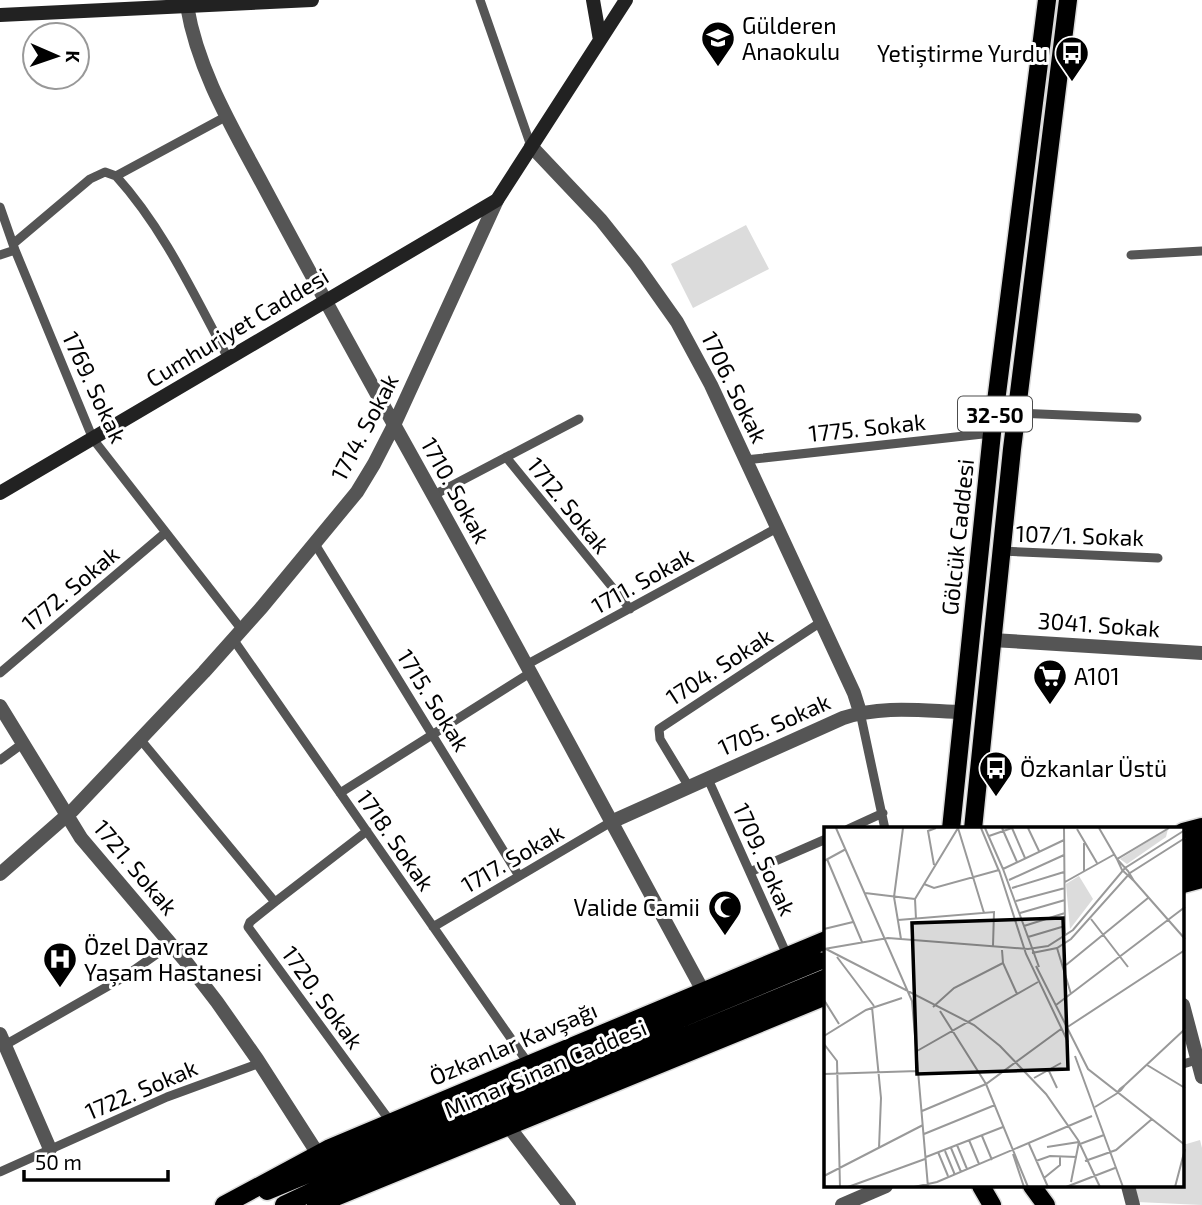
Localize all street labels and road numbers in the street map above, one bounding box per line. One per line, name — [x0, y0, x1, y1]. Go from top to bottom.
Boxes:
street label: Cumhuriyet Caddesi — [141, 261, 333, 393]
street label: 1769. Sokak — [57, 327, 133, 447]
street label: 1706. Sokak — [696, 327, 774, 447]
street label: 1714. Sokak — [324, 369, 404, 485]
road number: 32-50 — [958, 396, 1032, 432]
street label: 1775. Sokak — [807, 407, 927, 447]
street label: 1710. Sokak — [416, 432, 497, 548]
street label: 1712. Sokak — [522, 451, 616, 559]
street label: Gölcük Caddesi — [935, 457, 979, 617]
street label: 107/1. Sokak — [1015, 519, 1145, 551]
street label: 1772. Sokak — [16, 539, 124, 637]
street label: 1711. Sokak — [586, 541, 698, 619]
street label: 3041. Sokak — [1037, 606, 1161, 642]
street label: 1704. Sokak — [660, 621, 778, 711]
street label: 1715. Sokak — [392, 644, 476, 756]
street label: 1705. Sokak — [714, 687, 835, 761]
street label: 1718. Sokak — [351, 784, 441, 896]
street label: 1709. Sokak — [728, 798, 802, 920]
street label: 1721. Sokak — [88, 814, 184, 920]
street label: 1717. Sokak — [456, 817, 568, 898]
street label: 1720. Sokak — [276, 940, 370, 1054]
street label: Özkanlar Kavşağı — [425, 995, 601, 1092]
street label: Mimar Sinan Caddesi — [439, 1013, 651, 1123]
street label: 1722. Sokak — [81, 1053, 202, 1125]

